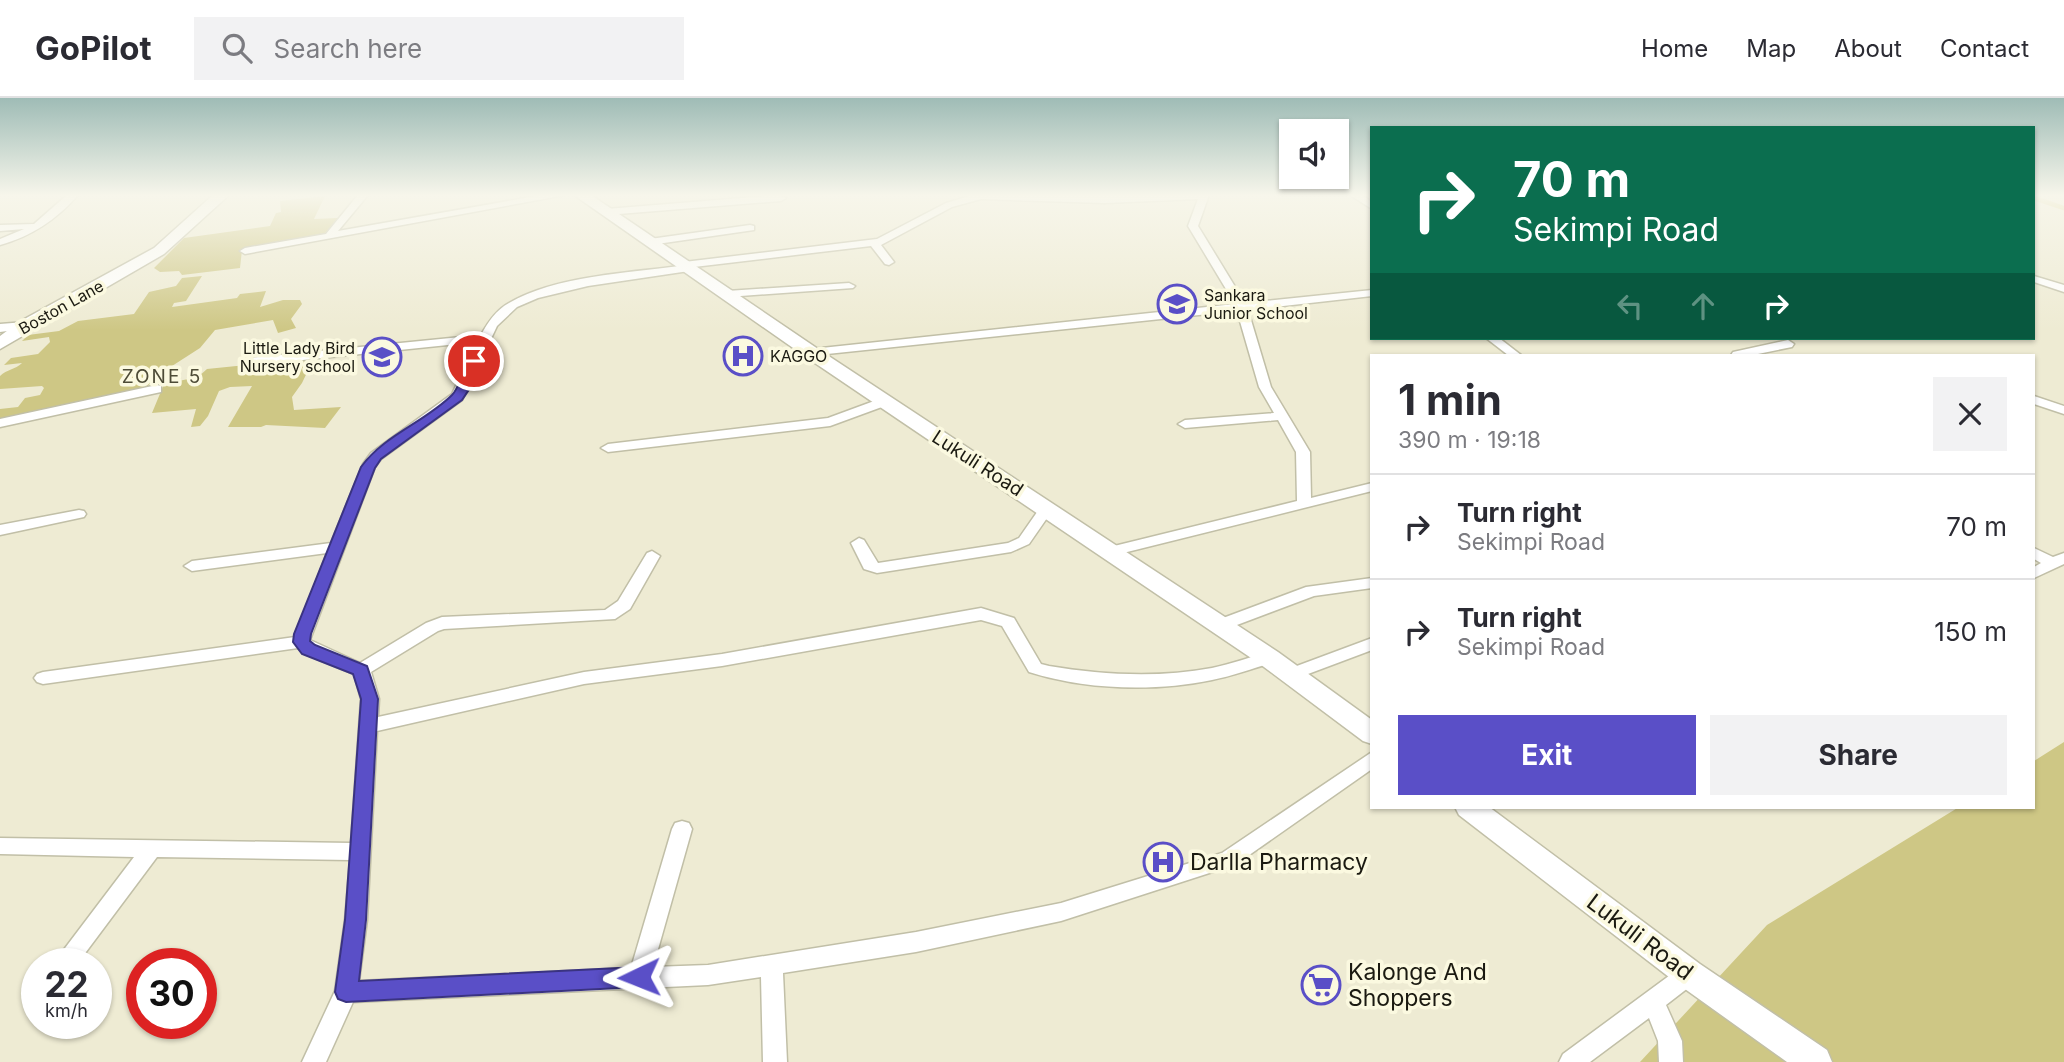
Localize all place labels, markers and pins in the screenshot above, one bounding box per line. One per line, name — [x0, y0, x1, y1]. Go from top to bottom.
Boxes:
school or university icon: Sankara Junior School — [1156, 283, 1198, 325]
place label: Sankara Junior School — [1204, 285, 1308, 323]
pin — [444, 331, 504, 391]
hospital icon: KAGGO — [722, 335, 764, 377]
school or university icon: Little Lady Bird Nursery school — [361, 336, 403, 378]
place label: Little Lady Bird Nursery school — [240, 338, 355, 376]
place label: KAGGO — [770, 346, 827, 366]
hospital icon: Darlla Pharmacy — [1142, 841, 1184, 883]
place label: Darlla Pharmacy — [1190, 848, 1368, 876]
place label: Kalonge And Shoppers — [1348, 958, 1487, 1012]
supermarket icon: Kalonge And Shoppers — [1300, 964, 1342, 1006]

